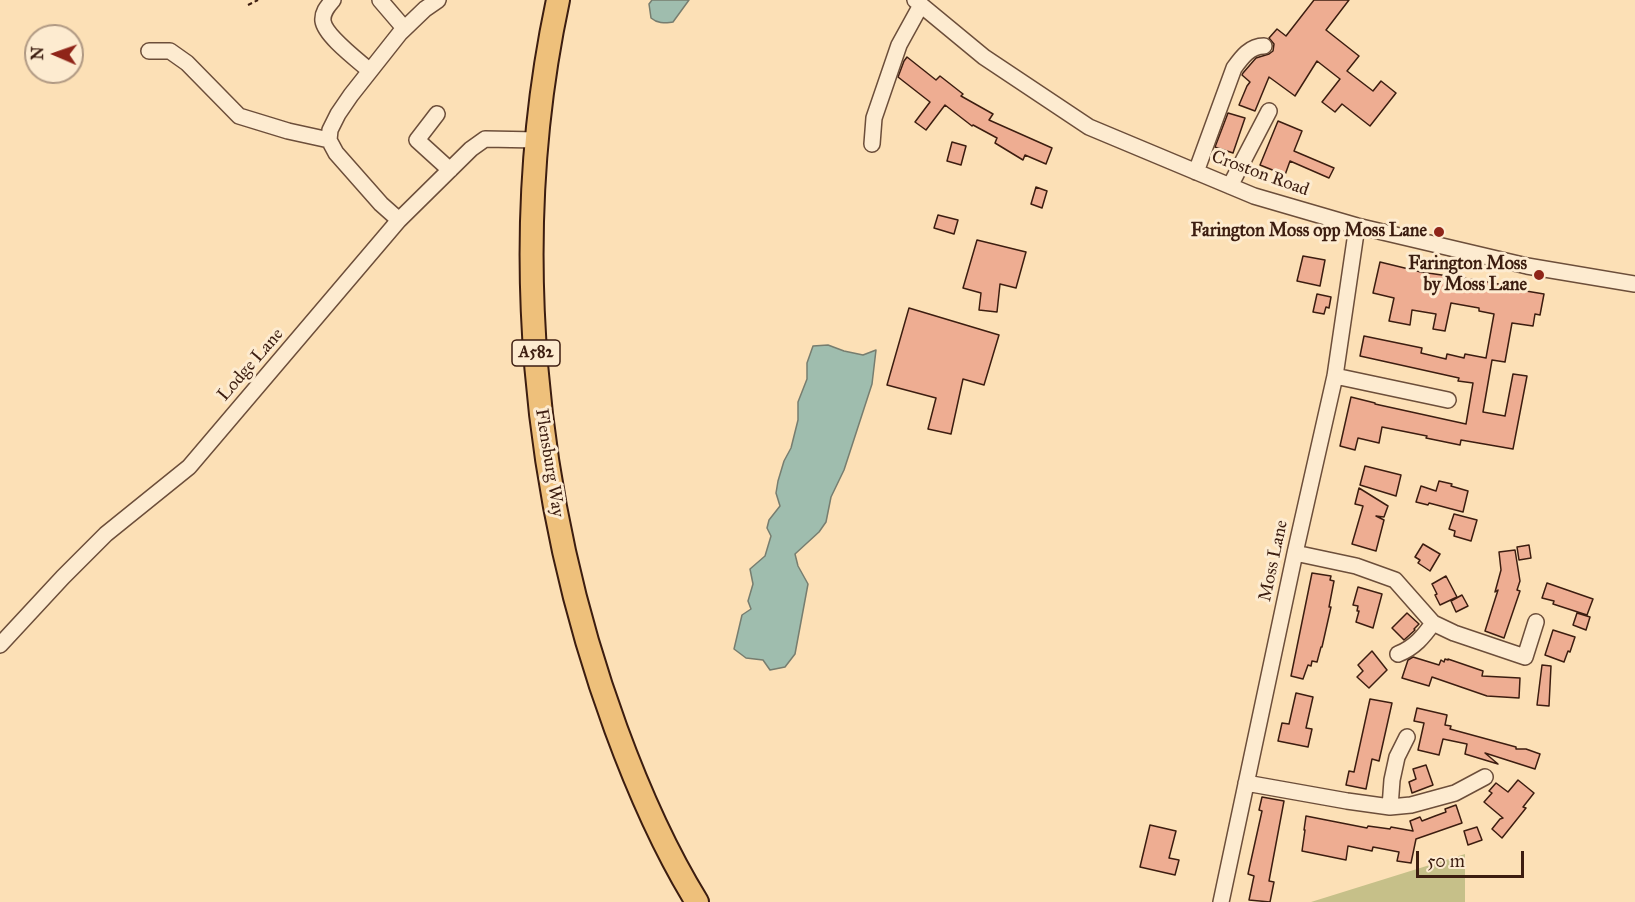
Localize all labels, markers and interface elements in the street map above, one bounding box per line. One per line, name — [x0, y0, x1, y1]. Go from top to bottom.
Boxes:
north arrow — [24, 24, 84, 84]
text: N — [28, 46, 47, 61]
street label: Croston Road — [1208, 146, 1312, 202]
place label: Farington Moss opp Moss Lane — [1191, 221, 1427, 243]
marker: Farington Moss opp Moss Lane — [1432, 225, 1446, 239]
place label: Farington Moss by Moss Lane — [1408, 254, 1527, 296]
marker: Farington Moss by Moss Lane — [1532, 268, 1546, 282]
street label: Lodge Lane — [214, 324, 288, 406]
road number: A582 — [512, 340, 560, 366]
street label: Flensburg Way — [530, 407, 568, 519]
street label: Moss Lane — [1255, 518, 1293, 604]
scale bar — [1419, 839, 1527, 877]
text: 50 m — [1427, 850, 1465, 872]

